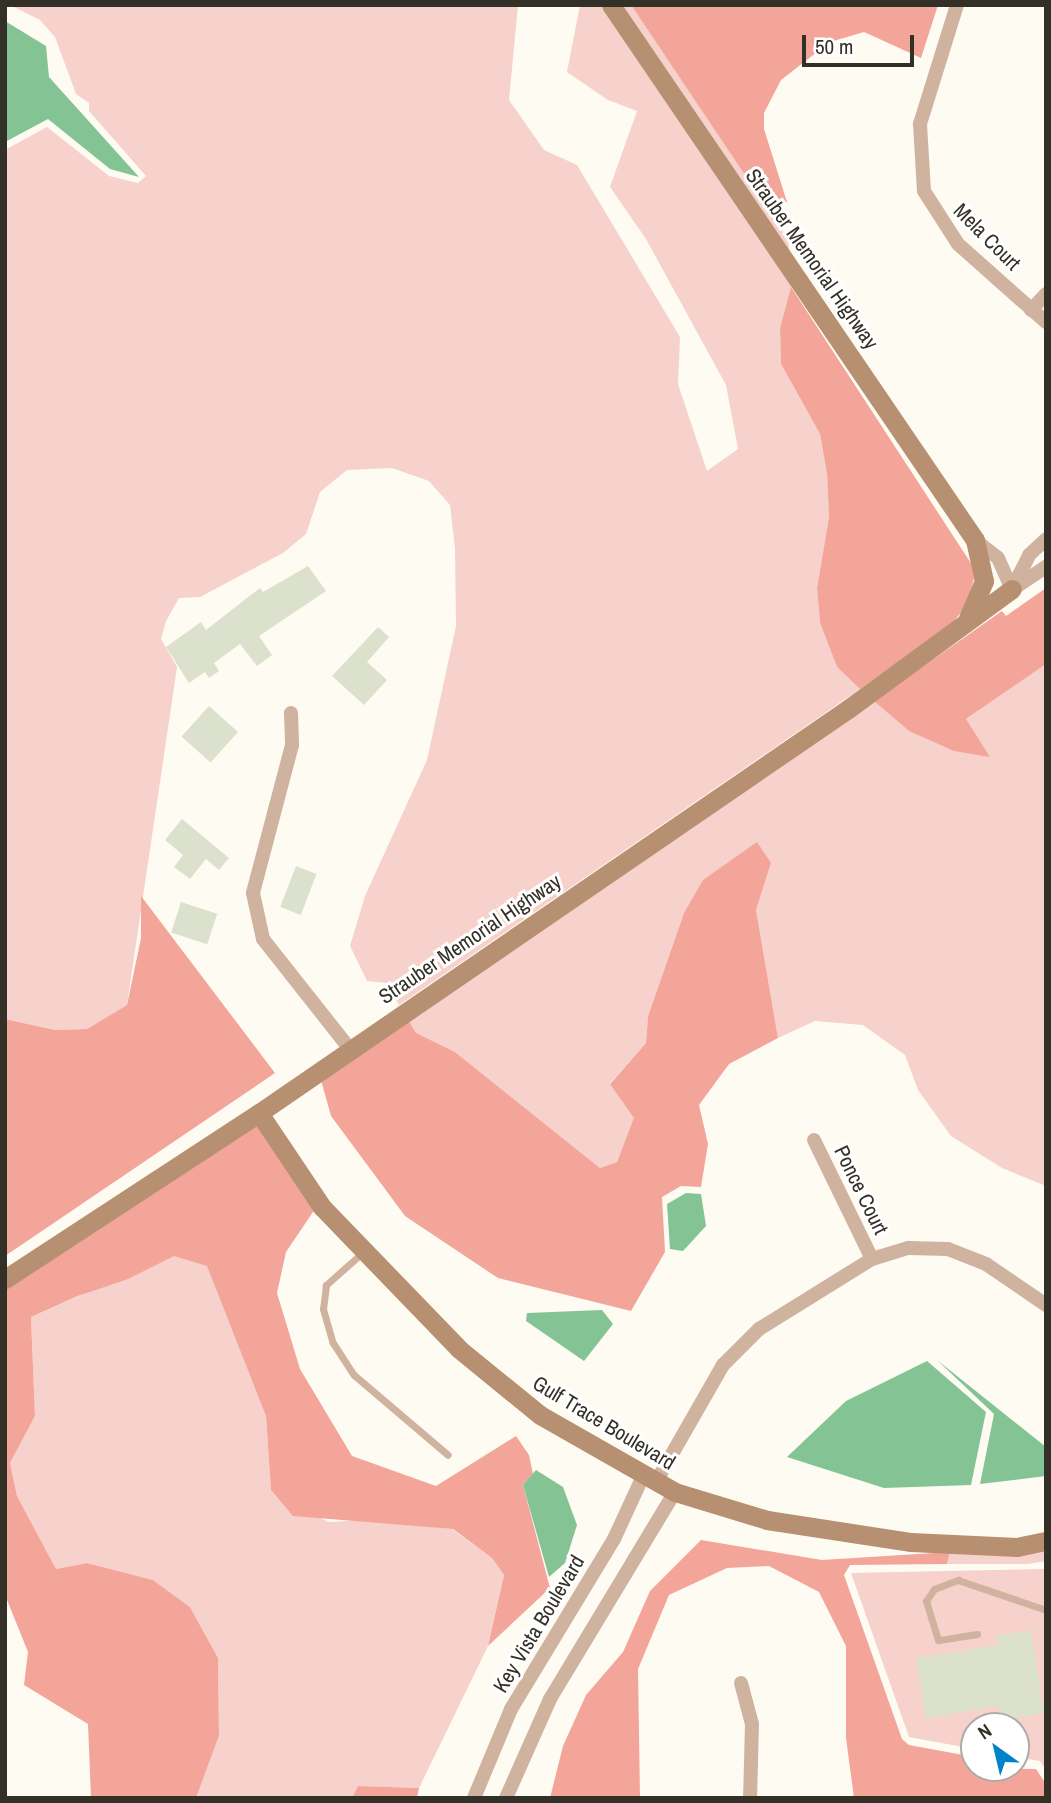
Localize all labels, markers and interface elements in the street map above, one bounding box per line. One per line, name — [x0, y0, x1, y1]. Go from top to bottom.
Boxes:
scale bar — [806, 21, 918, 65]
text: 50 m — [815, 32, 853, 61]
street label: Strauber Memorial Highway — [740, 164, 884, 354]
street label: Mela Court — [948, 198, 1026, 276]
street label: Strauber Memorial Highway — [374, 869, 566, 1009]
street label: Ponce Court — [829, 1141, 893, 1239]
street label: Gulf Trace Boulevard — [528, 1370, 680, 1476]
street label: Key Vista Boulevard — [488, 1551, 590, 1697]
north arrow — [960, 1712, 1030, 1782]
text: N — [972, 1717, 996, 1745]

